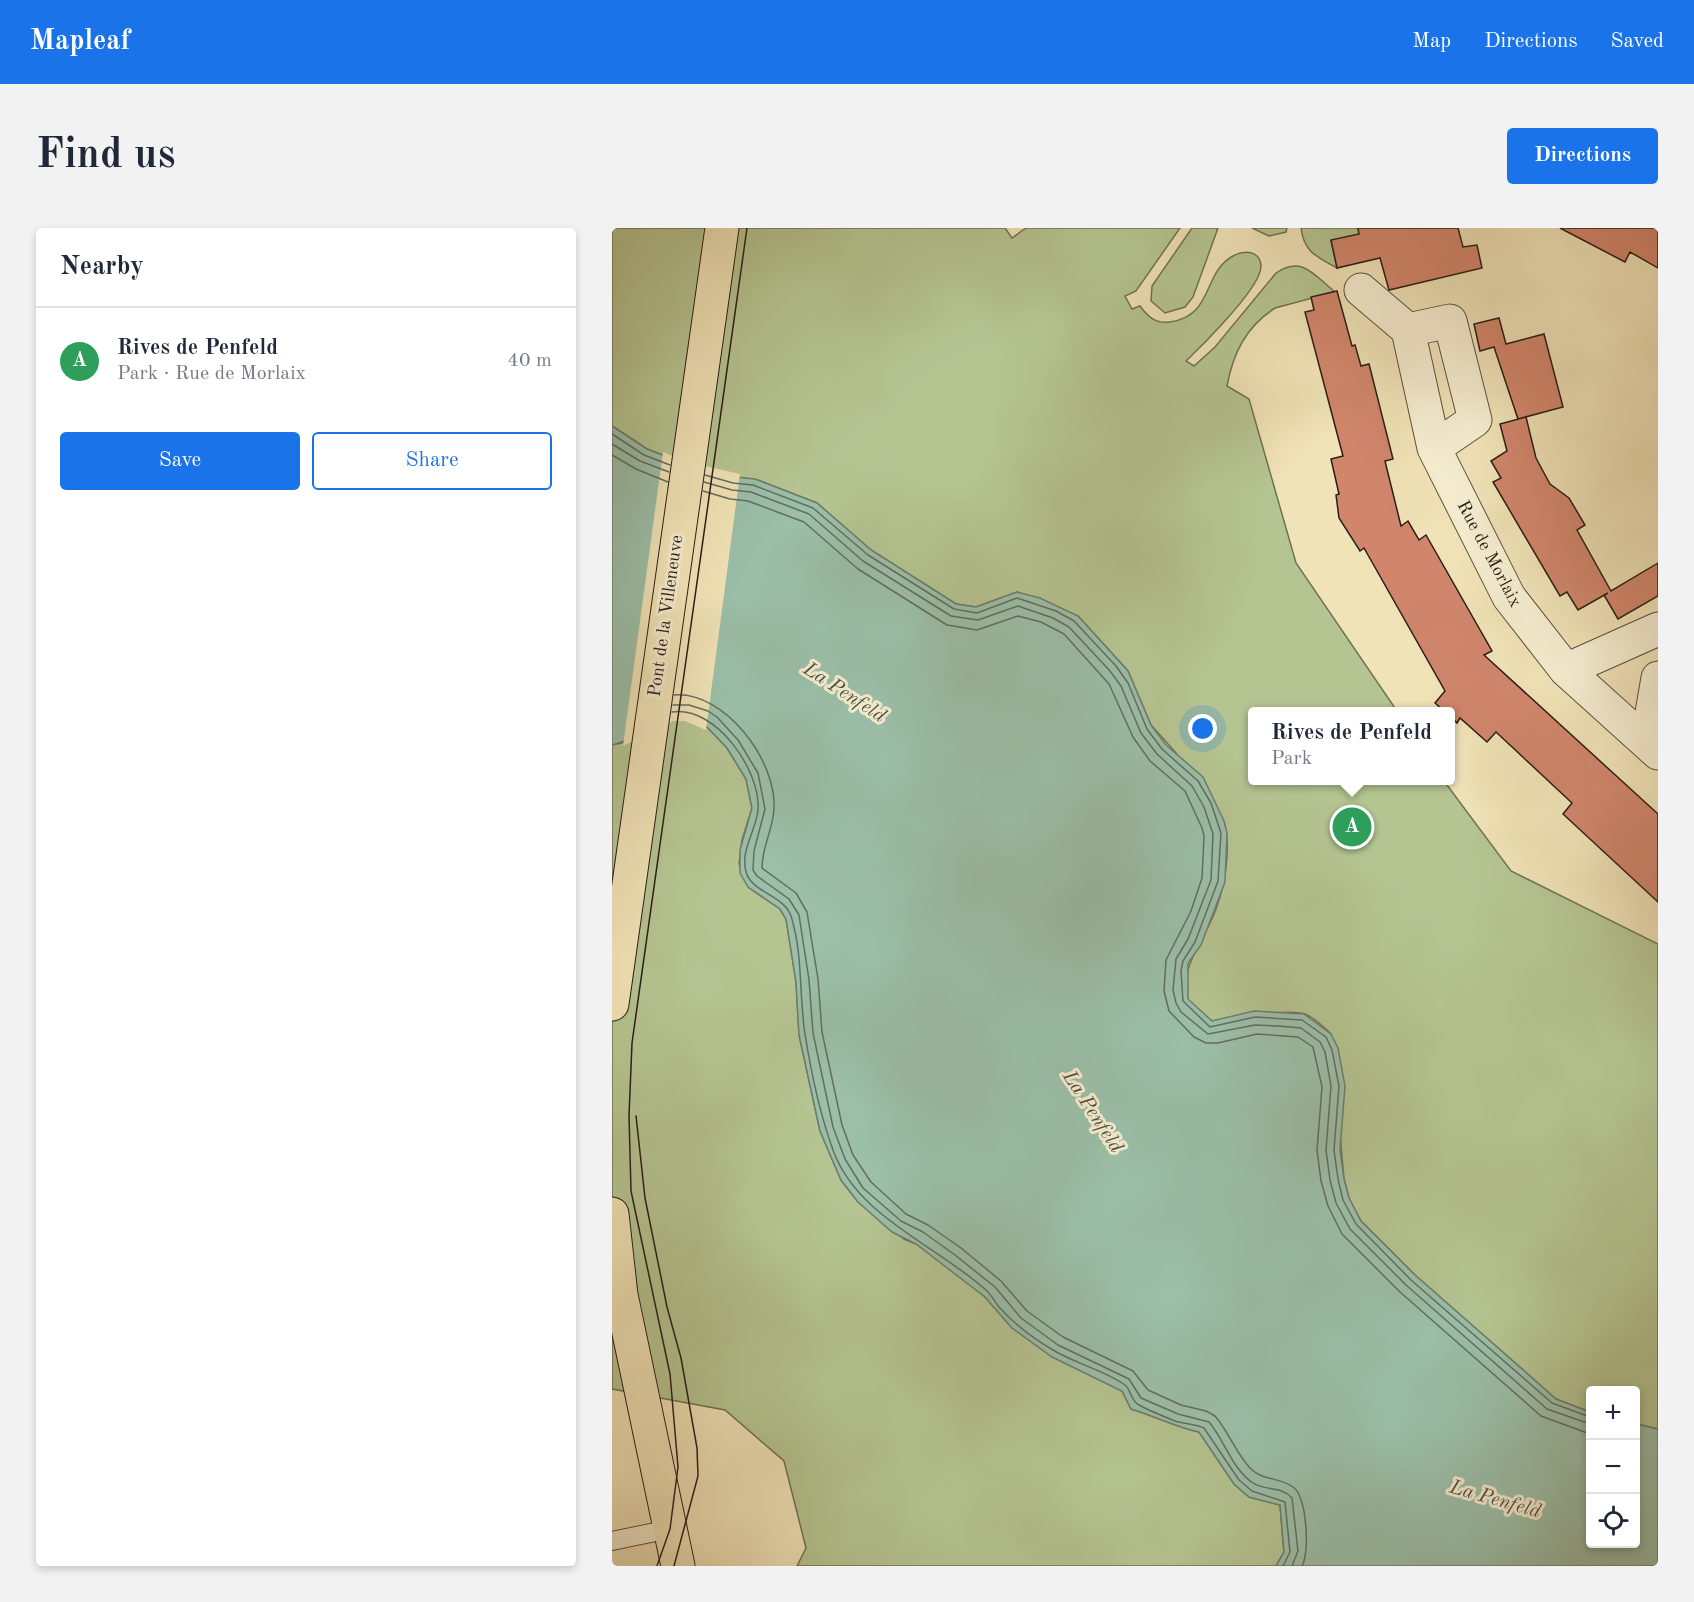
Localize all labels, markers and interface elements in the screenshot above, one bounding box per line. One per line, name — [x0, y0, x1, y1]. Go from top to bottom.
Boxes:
text: Mapleaf — [30, 28, 130, 56]
text: Map — [1412, 31, 1451, 52]
text: Directions — [1484, 31, 1578, 52]
text: Saved — [1611, 31, 1664, 52]
button: Directions — [1507, 128, 1658, 184]
text: Find us — [36, 135, 175, 177]
text: Nearby — [60, 254, 144, 280]
text: Rives de Penfeld — [117, 337, 278, 359]
text: A — [72, 351, 87, 371]
text: 40 m — [507, 351, 552, 371]
text: Park · Rue de Morlaix — [117, 364, 306, 384]
button: Save — [60, 432, 300, 490]
button: Share — [312, 432, 552, 490]
street label: Rue de Morlaix — [1453, 498, 1525, 610]
street label: Pont de la Villeneuve — [646, 534, 686, 698]
water label: La Penfeld — [798, 659, 889, 727]
popup — [1248, 707, 1455, 785]
your location — [1188, 714, 1217, 743]
text: Rives de Penfeld — [1271, 722, 1432, 744]
text: Park — [1271, 749, 1312, 769]
pin: A — [1332, 804, 1372, 850]
water label: La Penfeld — [1058, 1066, 1126, 1157]
map controls — [1586, 1386, 1640, 1548]
button: + — [1586, 1386, 1640, 1440]
button: − — [1586, 1440, 1640, 1494]
water label: La Penfeld — [1446, 1477, 1543, 1523]
button: locate — [1586, 1494, 1640, 1548]

